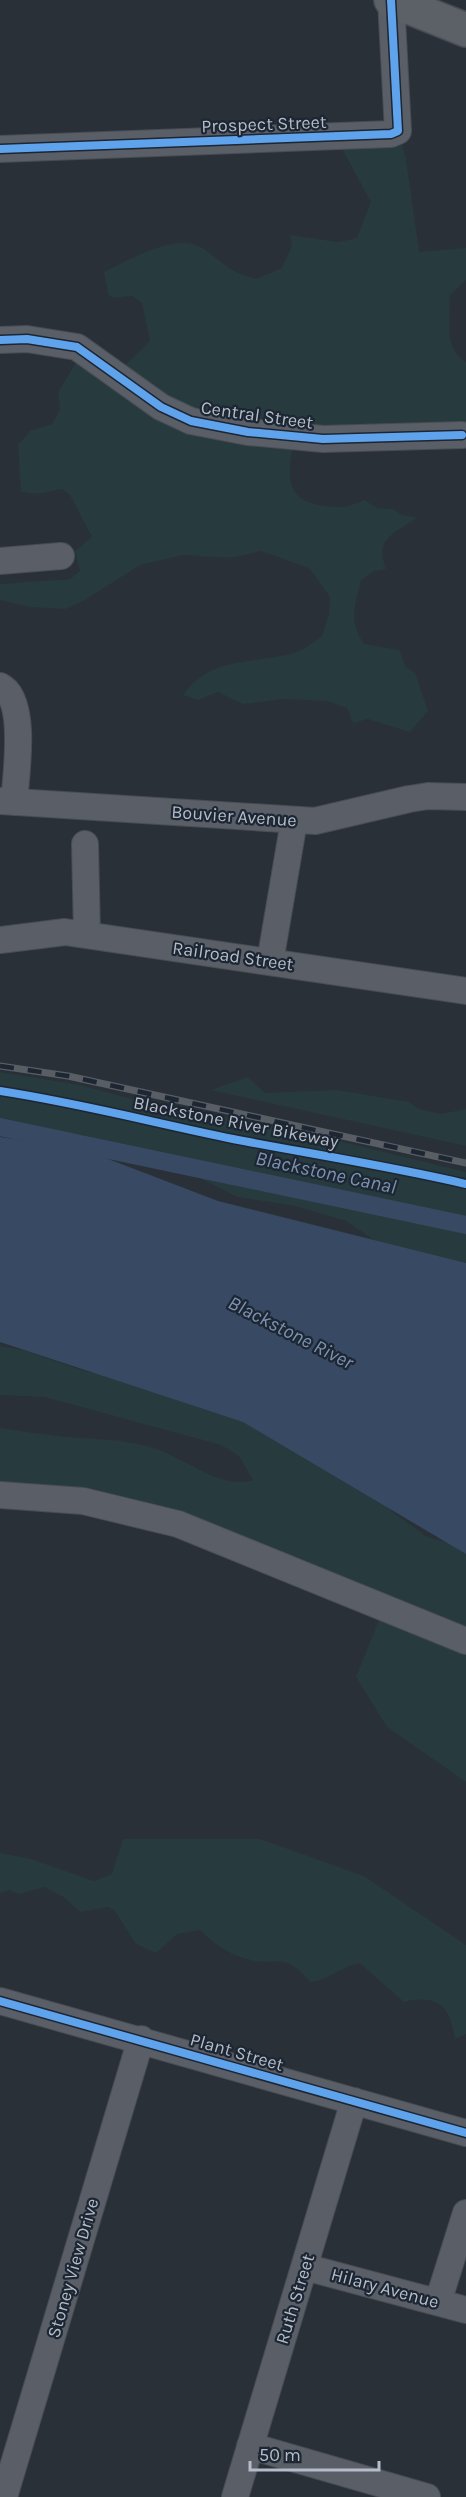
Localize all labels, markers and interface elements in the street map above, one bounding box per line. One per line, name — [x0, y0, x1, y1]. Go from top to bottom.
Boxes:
street label: Prospect Street — [201, 111, 327, 137]
street label: Central Street — [199, 396, 315, 434]
street label: Bouvier Avenue — [171, 801, 297, 831]
street label: Railroad Street — [171, 937, 295, 975]
street label: Blackstone River Bikeway — [131, 1091, 341, 1153]
water label: Blackstone Canal — [253, 1146, 398, 1199]
water label: Blackstone River — [224, 1291, 358, 1374]
street label: Plant Street — [188, 2028, 287, 2076]
street label: Stoney View Drive — [43, 2196, 103, 2340]
street label: Ruth Street — [271, 2251, 319, 2347]
street label: Hilary Avenue — [329, 2263, 441, 2313]
scale bar — [250, 2434, 379, 2472]
text: 50 m — [259, 2444, 301, 2466]

